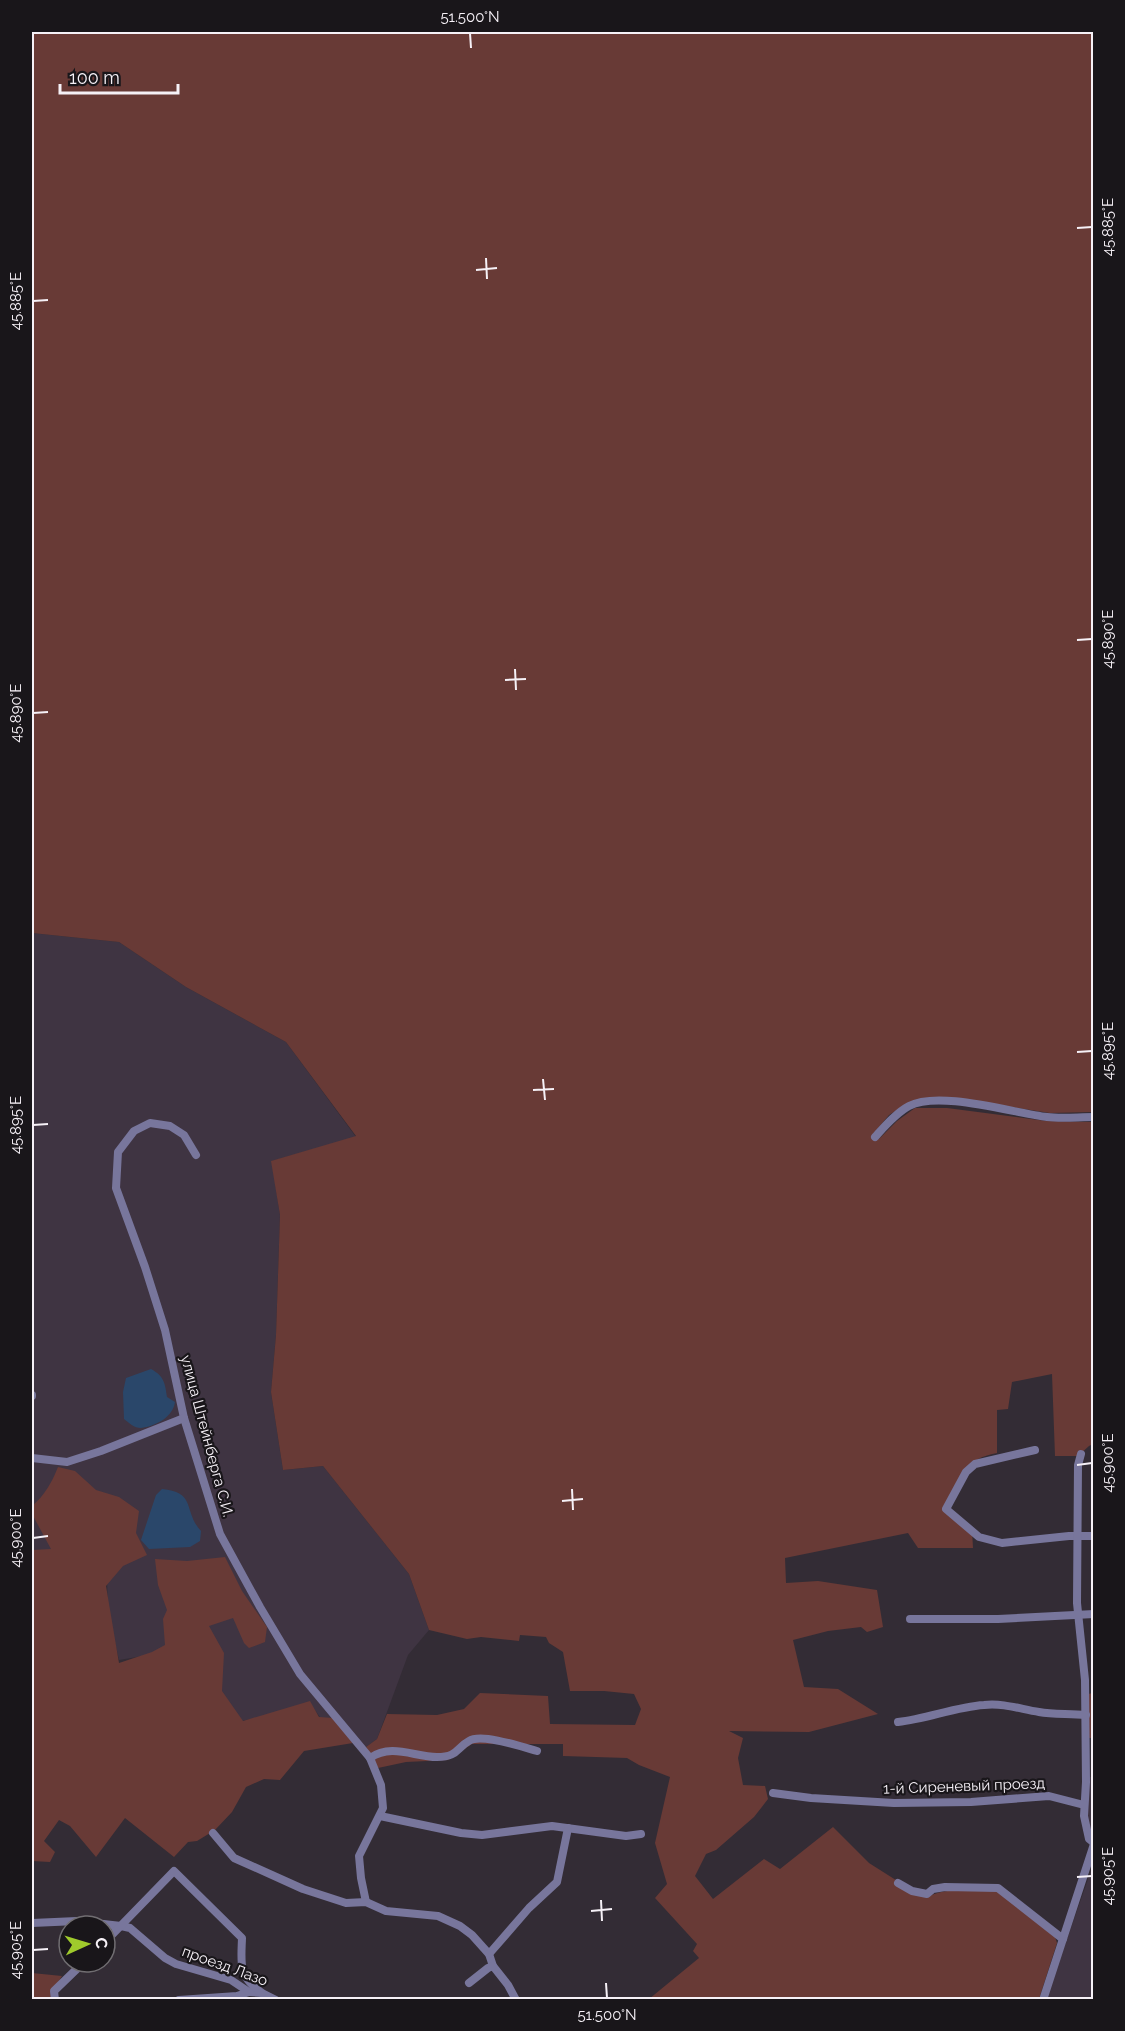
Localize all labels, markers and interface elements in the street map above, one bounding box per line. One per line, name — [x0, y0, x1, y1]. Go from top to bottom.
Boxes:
text: 51.500°N — [440, 8, 500, 26]
scale bar — [60, 57, 178, 95]
text: 100 m — [69, 67, 120, 88]
text: 45.885°E — [1099, 198, 1117, 256]
text: 45.885°E — [7, 272, 25, 330]
text: 45.890°E — [1099, 610, 1117, 668]
text: 45.890°E — [7, 684, 25, 742]
text: 45.895°E — [1099, 1022, 1117, 1080]
text: 45.895°E — [7, 1096, 25, 1154]
street label: улица Штейнберга С.И. — [177, 1353, 237, 1519]
text: 45.900°E — [1099, 1433, 1117, 1493]
text: 45.900°E — [7, 1508, 25, 1568]
street label: 1-й Сиреневый проезд — [883, 1774, 1046, 1798]
text: 45.905°E — [1099, 1847, 1117, 1905]
north arrow — [57, 1914, 117, 1974]
text: 45.905°E — [7, 1921, 25, 1979]
text: С — [92, 1937, 111, 1949]
street label: проезд Лазо — [180, 1942, 270, 1990]
text: 51.500°N — [577, 2006, 637, 2024]

